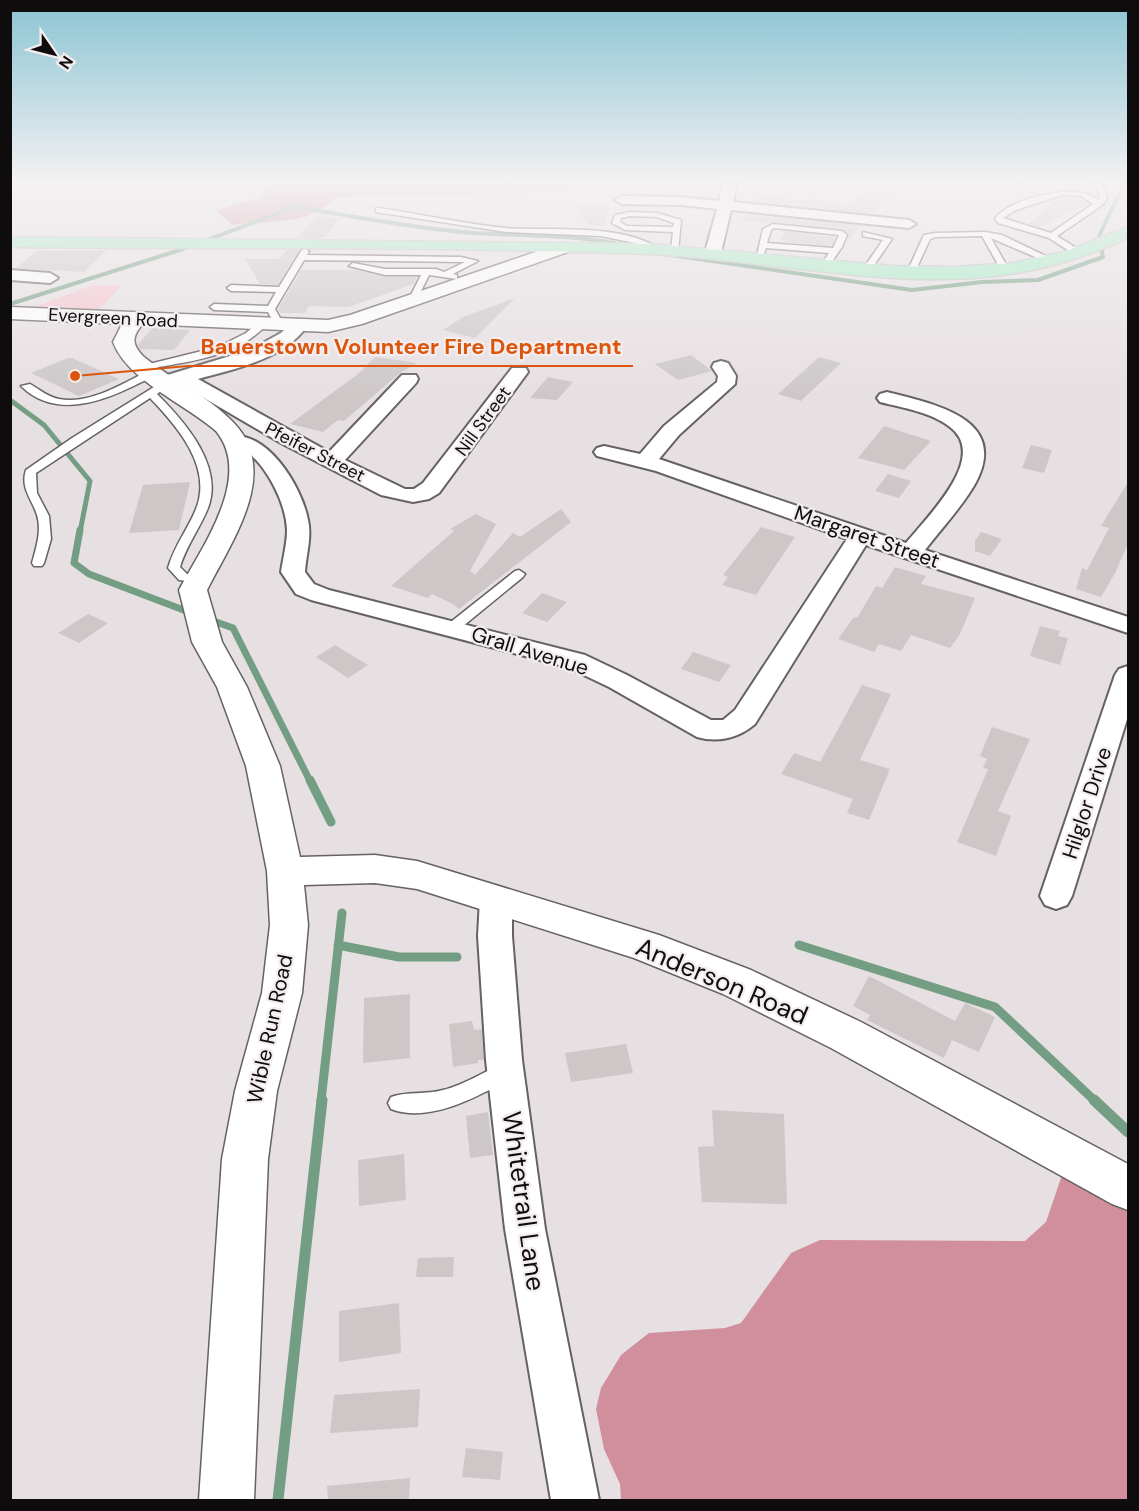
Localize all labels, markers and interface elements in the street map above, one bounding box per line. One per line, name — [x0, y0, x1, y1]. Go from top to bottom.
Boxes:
north arrow — [24, 24, 84, 84]
text: N — [54, 52, 78, 73]
street label: Evergreen Road — [48, 303, 178, 333]
callout: Bauerstown Volunteer Fire Department — [188, 326, 633, 366]
text: Bauerstown Volunteer Fire Department — [201, 332, 621, 361]
street label: Nill Street — [450, 381, 516, 461]
street label: Pfeifer Street — [261, 417, 369, 487]
street label: Margaret Street — [791, 499, 943, 575]
street label: Grall Avenue — [468, 620, 592, 682]
street label: Hilglor Drive — [1056, 743, 1118, 862]
street label: Anderson Road — [631, 929, 813, 1033]
street label: Wible Run Road — [241, 952, 299, 1106]
street label: Whitetrail Lane — [495, 1109, 553, 1293]

